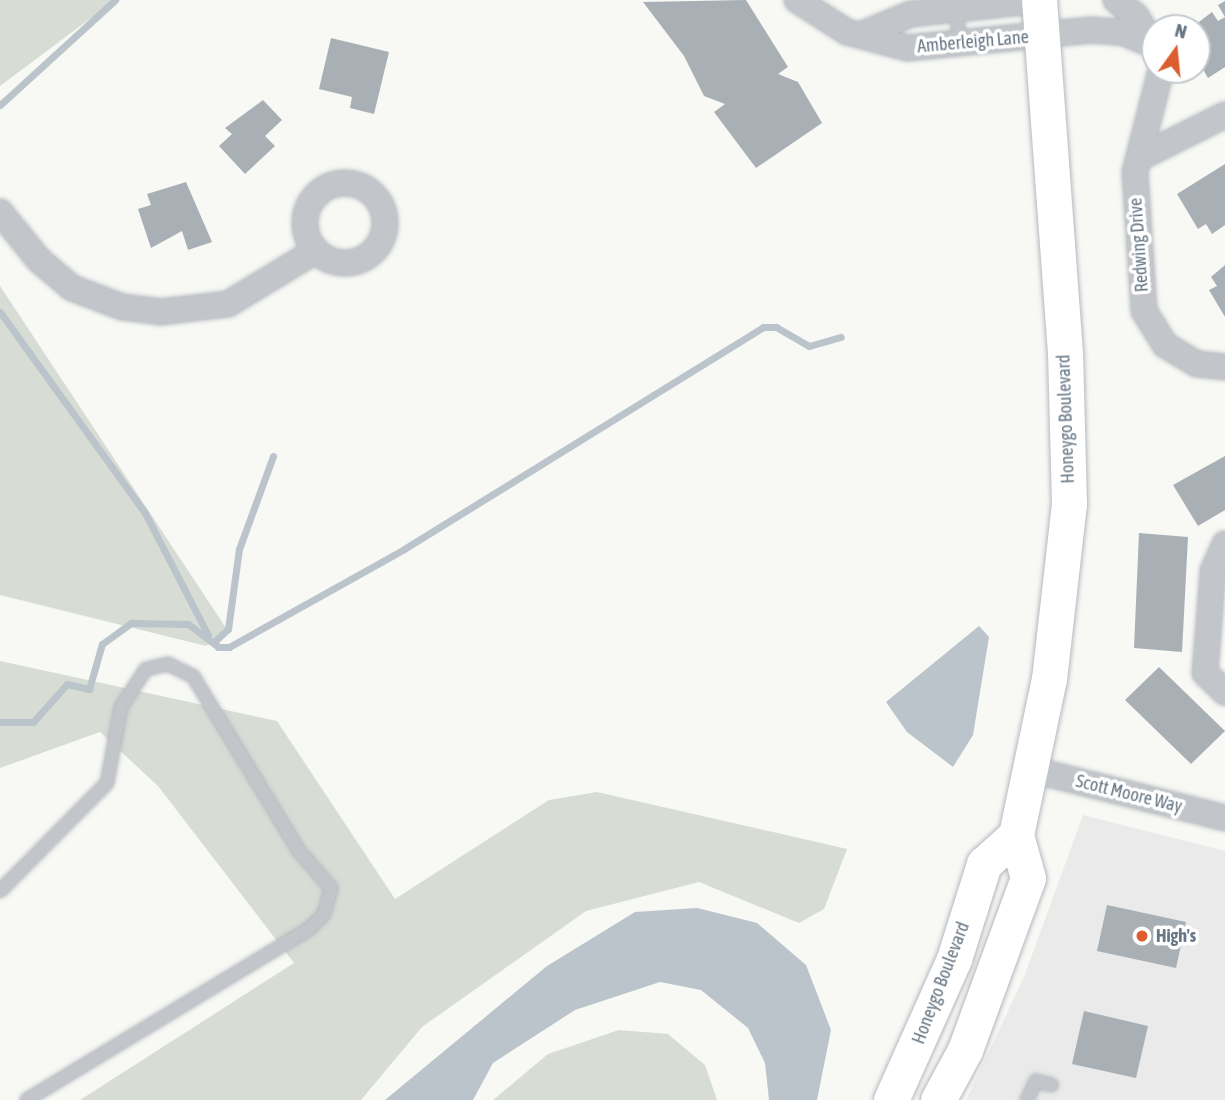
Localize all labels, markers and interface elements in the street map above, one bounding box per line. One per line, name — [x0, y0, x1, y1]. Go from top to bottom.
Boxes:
north arrow — [1141, 14, 1211, 84]
text: N — [1173, 19, 1189, 43]
street label: Amberleigh Lane — [916, 26, 1030, 58]
street label: Redwing Drive — [1125, 197, 1153, 293]
street label: Honeygo Boulevard — [1053, 354, 1079, 484]
street label: Scott Moore Way — [1074, 770, 1184, 818]
street label: Honeygo Boulevard — [908, 919, 974, 1047]
place label: High's — [1156, 925, 1196, 947]
marker: High's — [1134, 928, 1150, 944]

